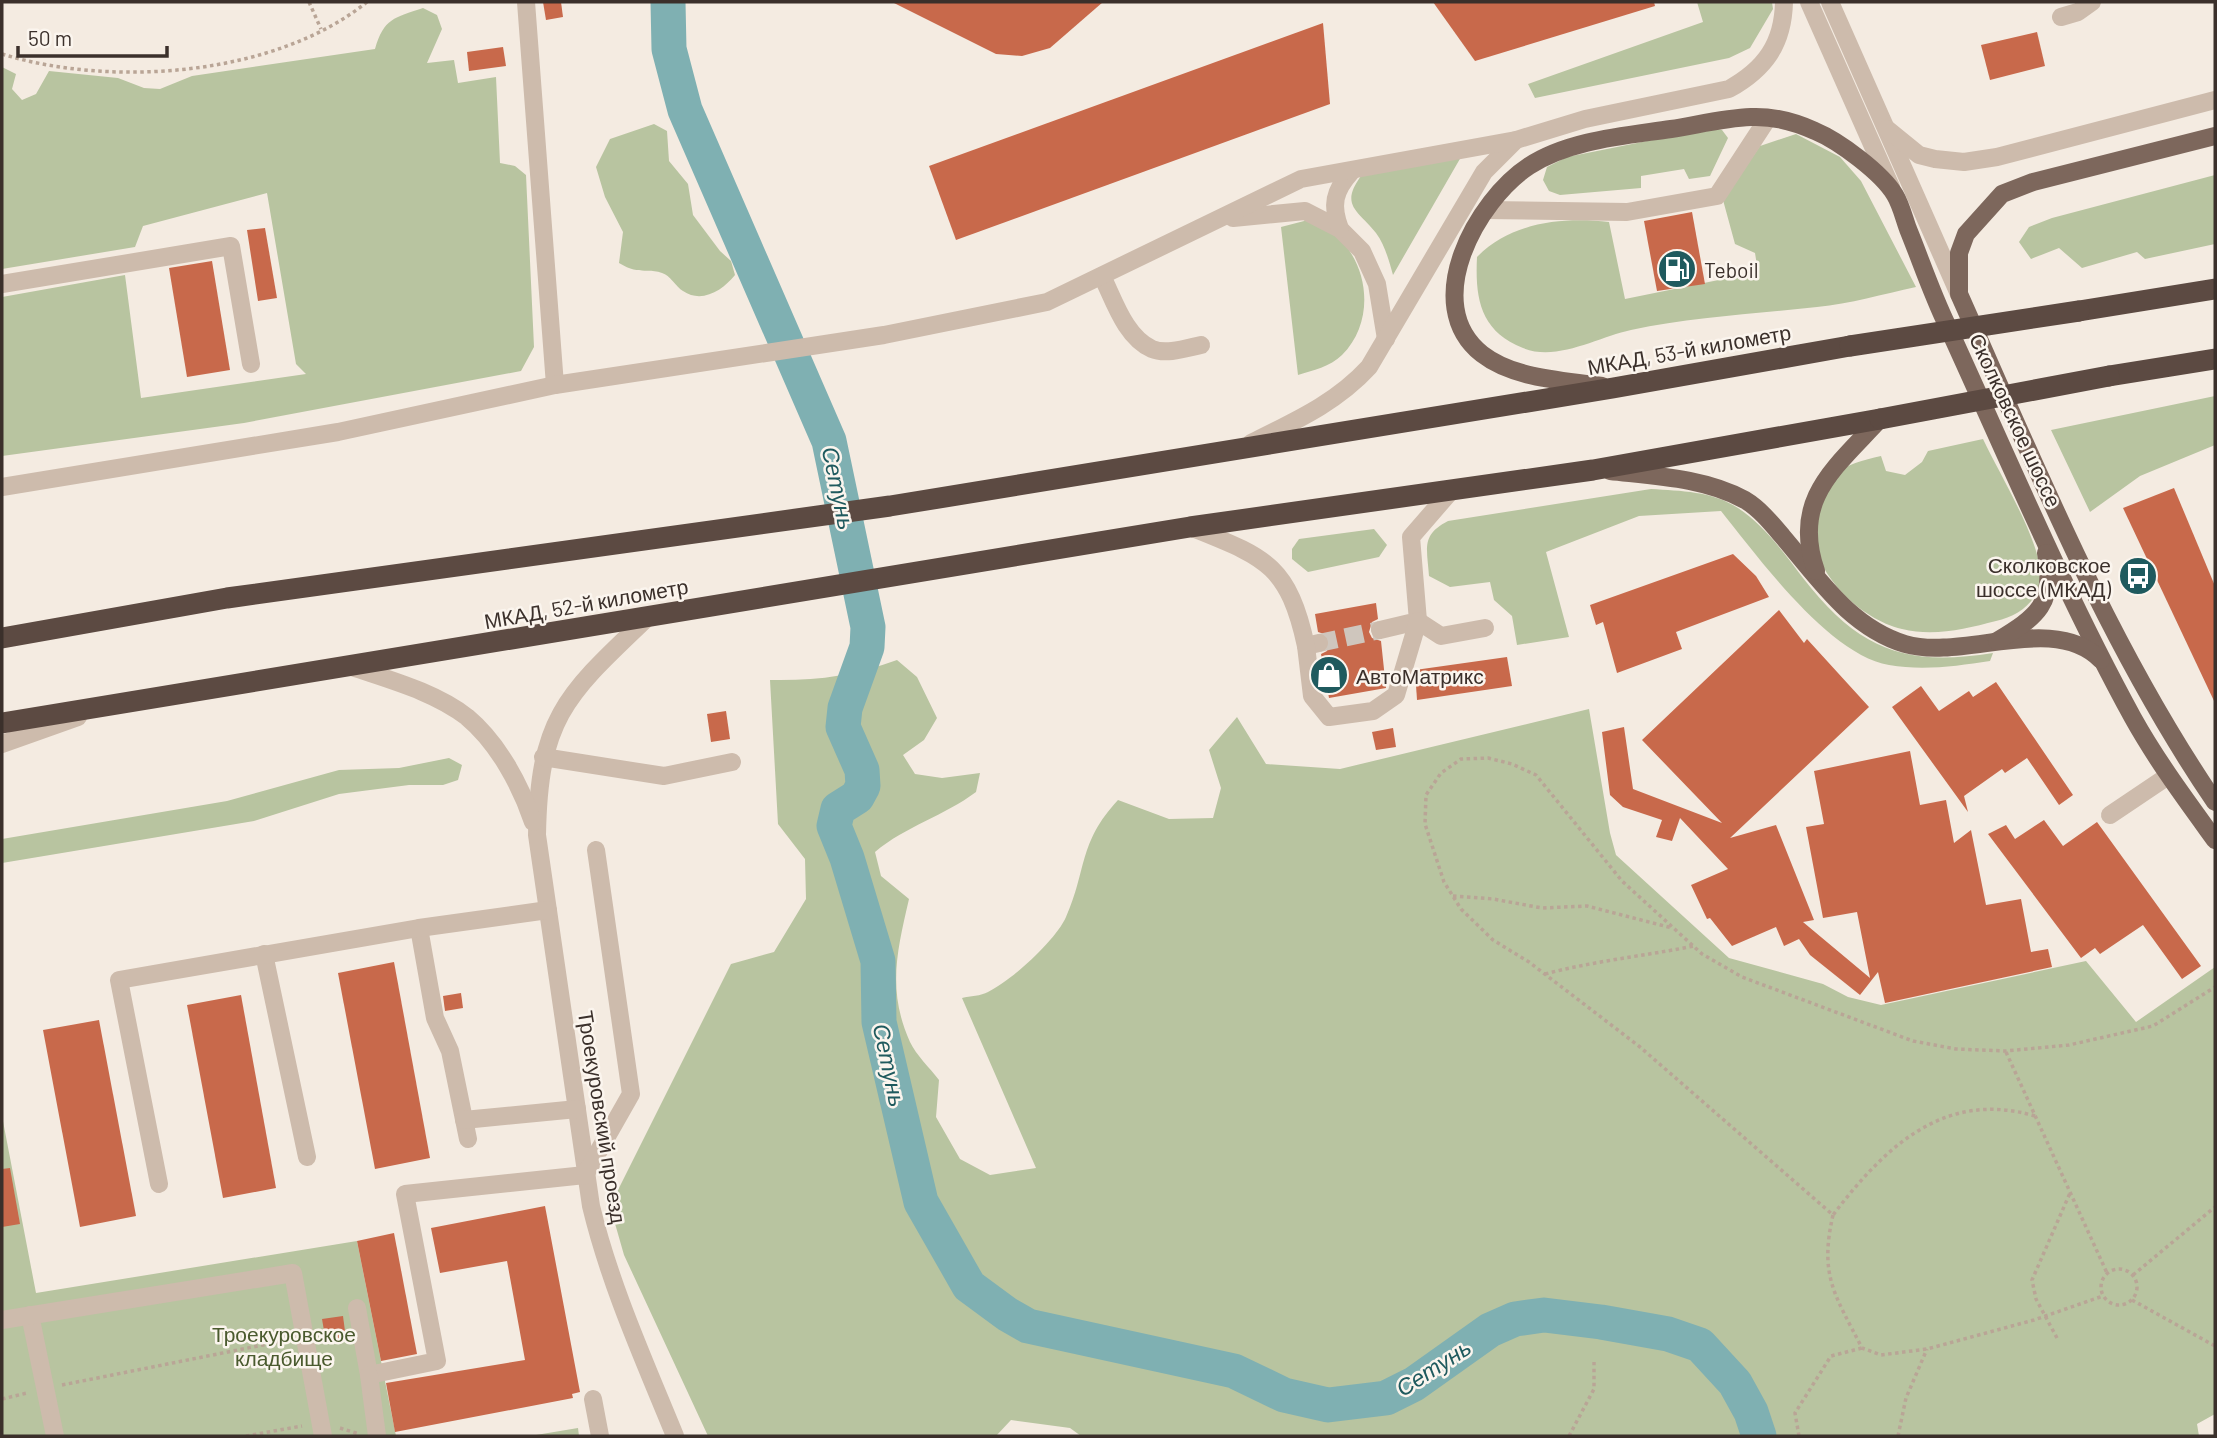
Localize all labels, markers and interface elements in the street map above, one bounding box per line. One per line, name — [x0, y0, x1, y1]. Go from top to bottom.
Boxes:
scale bar — [18, 14, 166, 58]
text: 50 m — [28, 25, 72, 50]
fuel station icon: Teboil — [1656, 248, 1698, 290]
place label: Teboil — [1704, 257, 1759, 282]
street label: МКАД, 53-й километр — [1585, 319, 1793, 379]
street label: Сколковское шоссе — [1965, 329, 2067, 511]
water label: Сетунь — [817, 444, 861, 532]
place label: Сколковское шоссе (МКАД) — [1976, 552, 2112, 601]
bus stop icon: Сколковское шоссе (МКАД) — [2117, 555, 2159, 597]
street label: МКАД, 52-й километр — [482, 573, 690, 633]
shop icon: АвтоМатрикс — [1308, 654, 1350, 696]
place label: АвтоМатрикс — [1356, 663, 1484, 688]
street label: Троекуровский проезд — [574, 1009, 632, 1225]
water label: Сетунь — [868, 1021, 912, 1109]
park label: Троекуровское кладбище — [212, 1321, 356, 1370]
water label: Сетунь — [1390, 1332, 1476, 1402]

